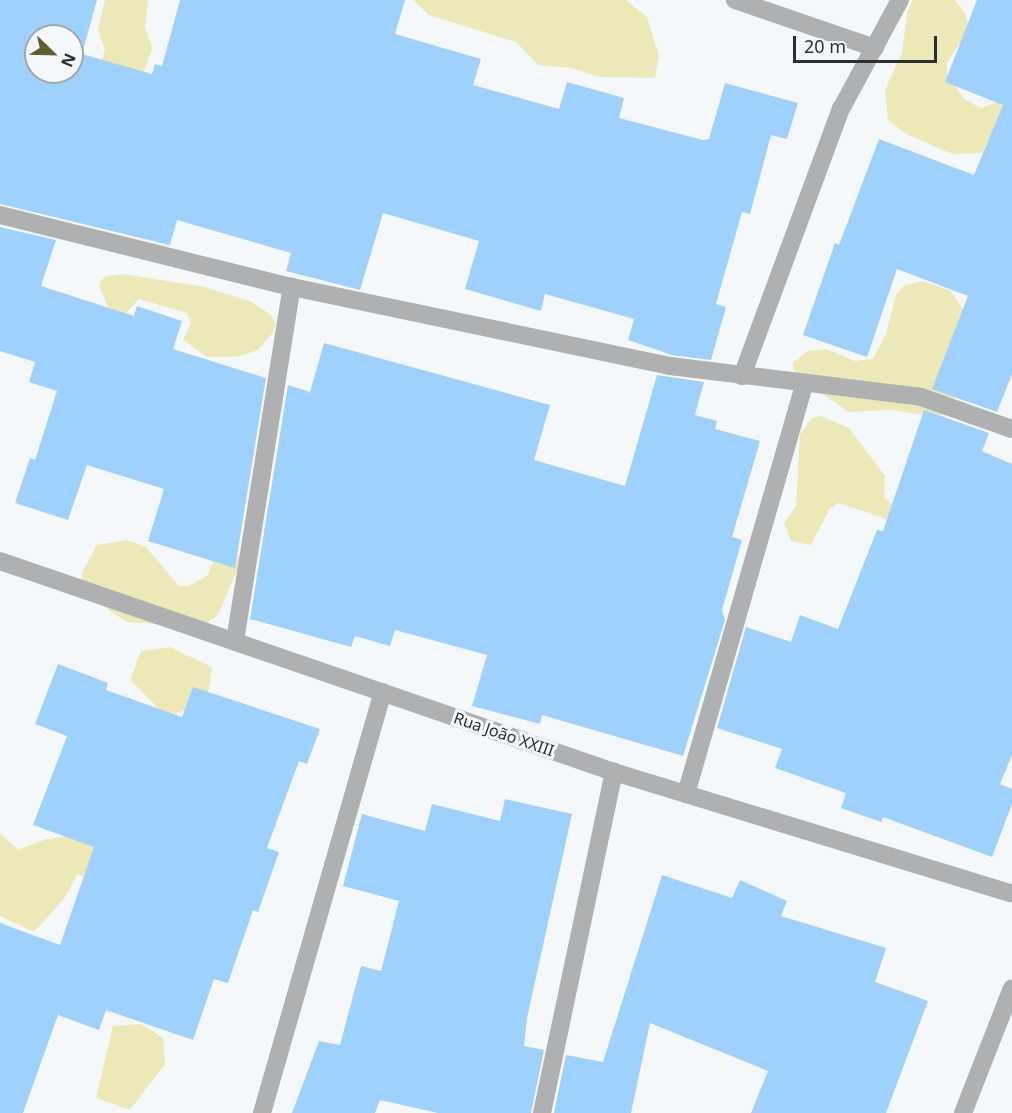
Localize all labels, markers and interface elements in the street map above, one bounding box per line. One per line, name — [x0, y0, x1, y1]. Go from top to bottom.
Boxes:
north arrow — [24, 24, 84, 84]
scale bar — [796, 24, 940, 62]
text: 20 m — [804, 34, 846, 58]
text: N — [56, 50, 81, 71]
street label: Rua João XXIII — [451, 708, 557, 760]

